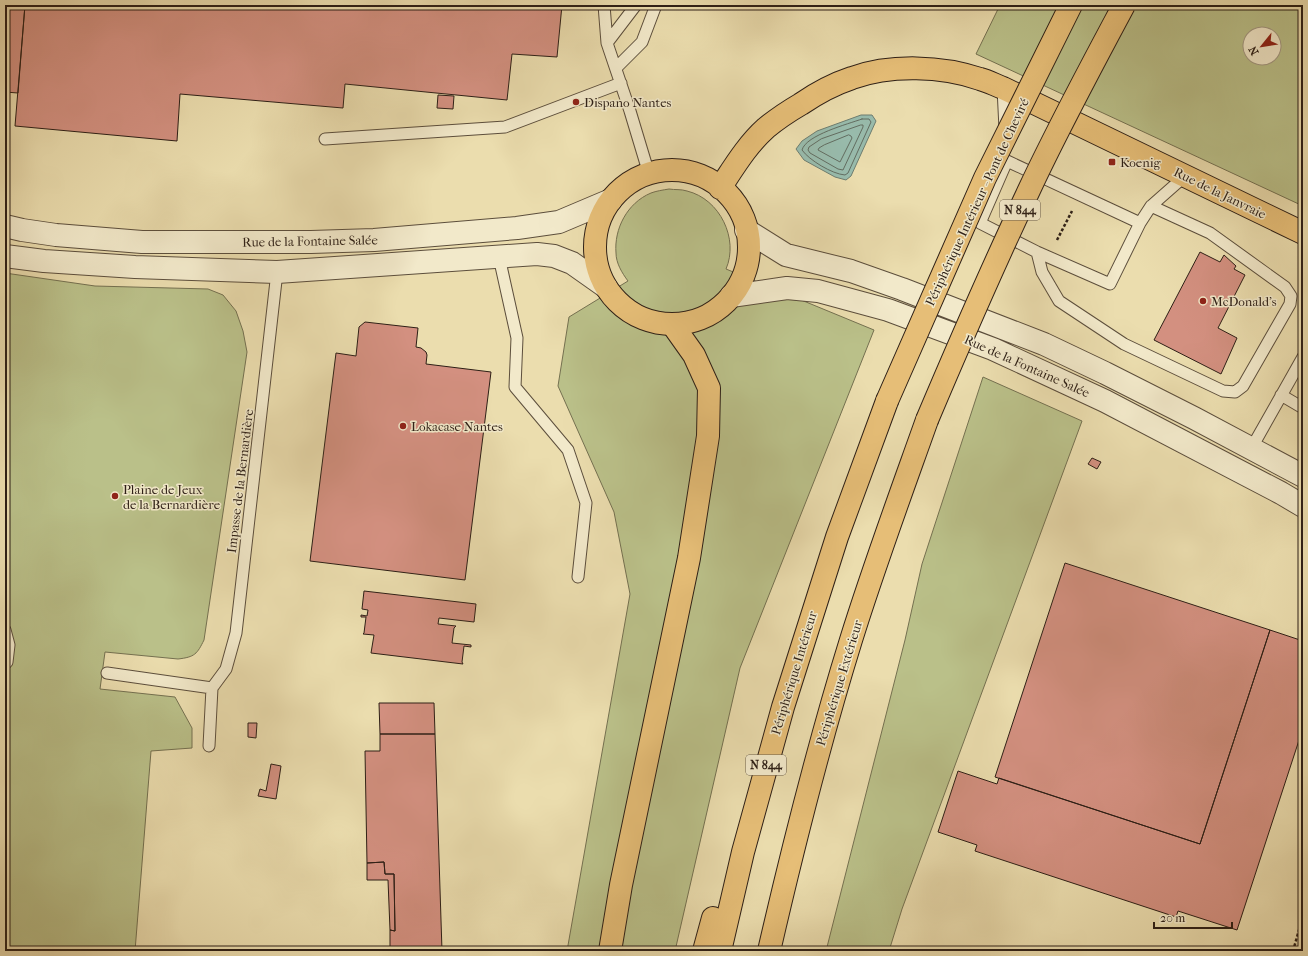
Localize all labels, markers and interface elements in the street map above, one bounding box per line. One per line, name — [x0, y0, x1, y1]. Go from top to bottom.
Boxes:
north arrow — [1242, 26, 1282, 66]
text: N — [1246, 43, 1261, 58]
place label: Dispano Nantes — [584, 95, 672, 110]
street label: Périphérique Intérieur - Pont de Cheviré — [922, 95, 1032, 308]
marker: Dispano Nantes — [571, 97, 581, 107]
place label: Koenig — [1120, 155, 1162, 170]
marker: Koenig — [1107, 157, 1117, 167]
street label: Rue de la Janvraie — [1171, 164, 1269, 222]
road number: N 844 — [1000, 200, 1040, 220]
street label: Rue de la Fontaine Salée — [242, 232, 378, 250]
place label: McDonald's — [1211, 294, 1277, 309]
marker: McDonald's — [1198, 296, 1208, 306]
street label: Rue de la Fontaine Salée — [962, 332, 1092, 401]
street label: Impasse de la Bernardière — [224, 408, 256, 554]
place label: Lokacase Nantes — [411, 419, 503, 434]
marker: Lokacase Nantes — [398, 421, 408, 431]
place label: Plaine de Jeux de la Bernardière — [123, 482, 221, 512]
marker: Plaine de Jeux de la Bernardière — [110, 491, 120, 501]
street label: Périphérique Intérieur — [768, 609, 820, 737]
street label: Périphérique Extérieur — [813, 618, 865, 748]
road number: N 844 — [746, 755, 786, 775]
scale bar — [1154, 904, 1232, 930]
text: 20 m — [1160, 911, 1185, 925]

